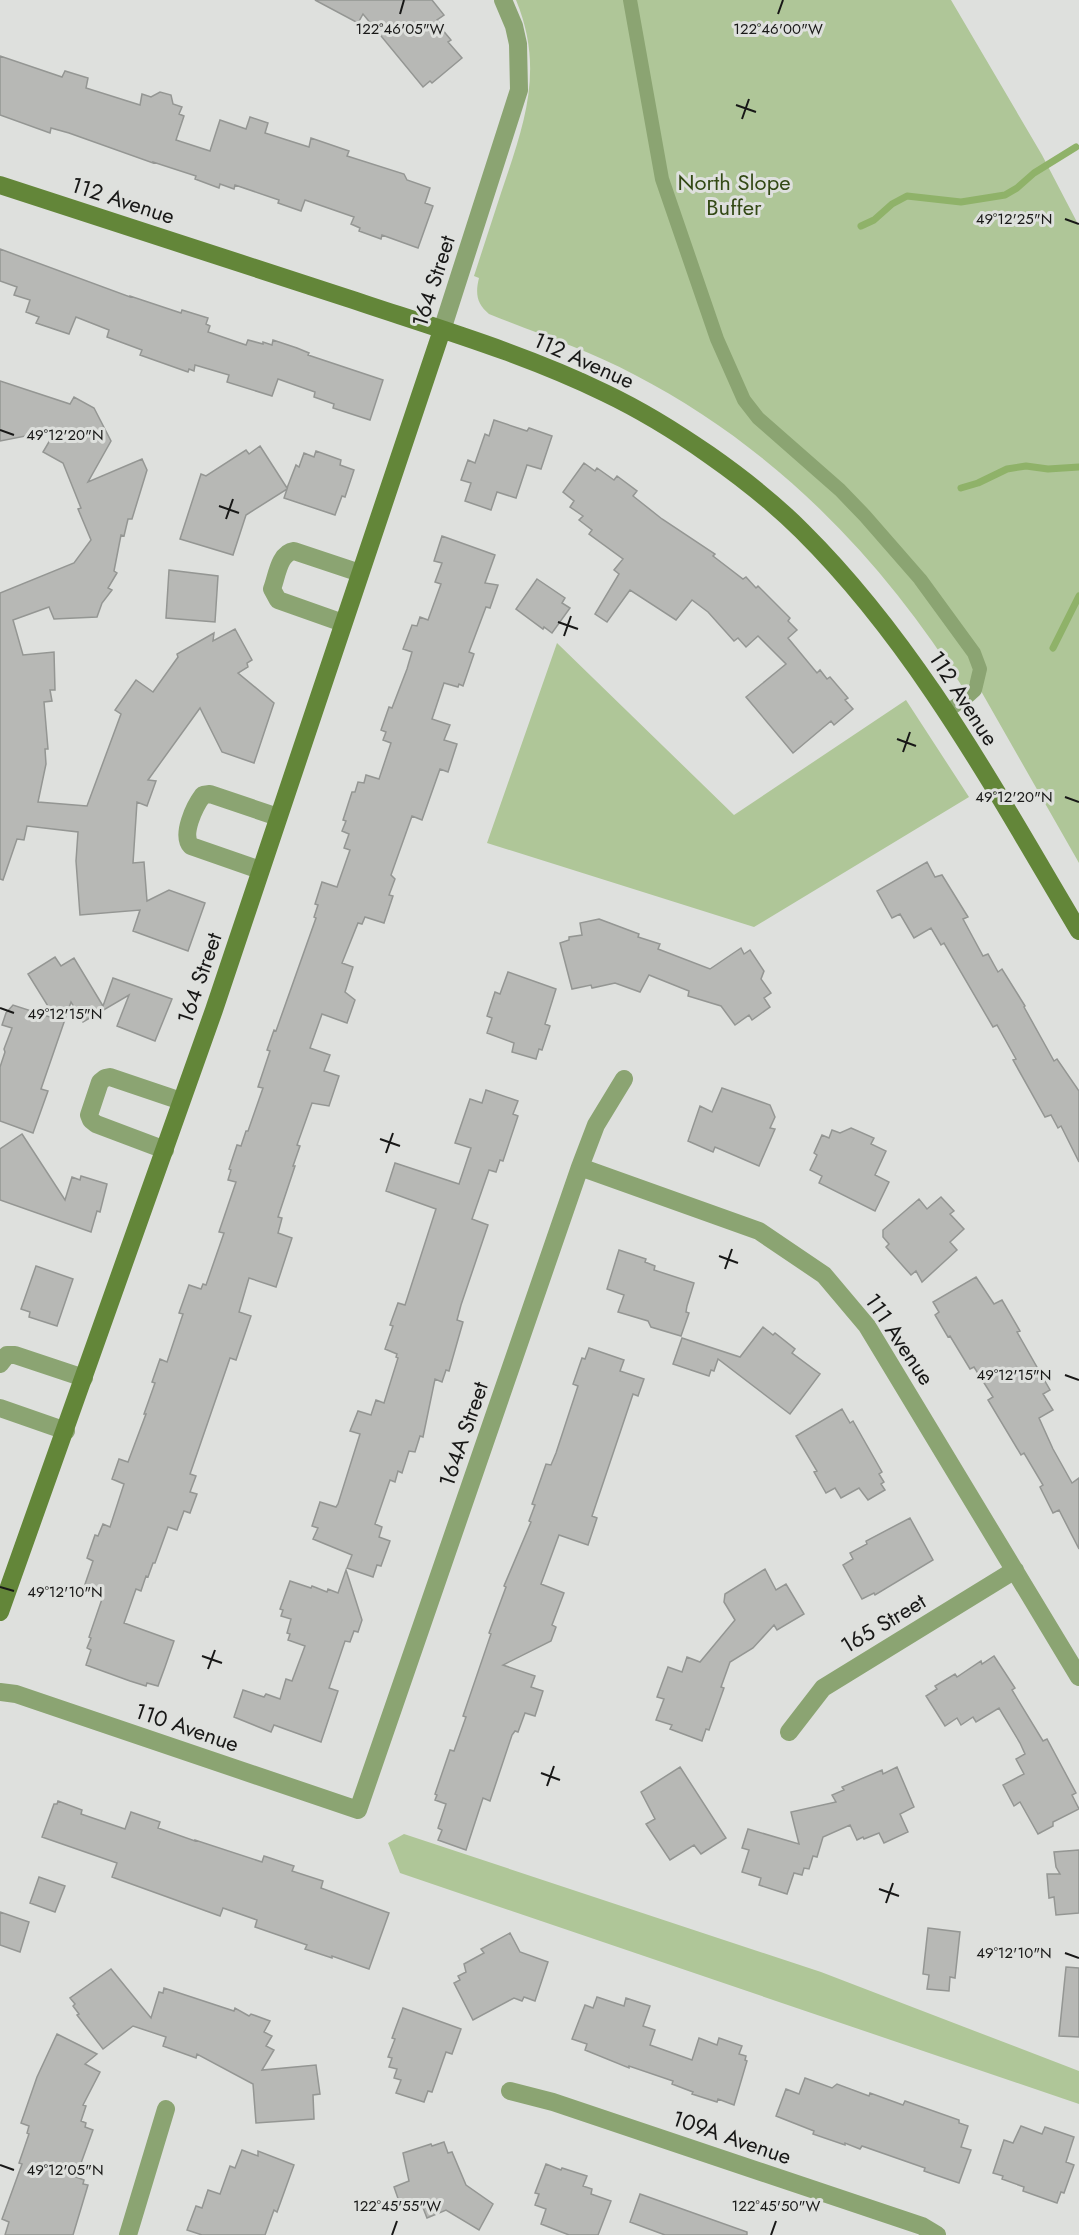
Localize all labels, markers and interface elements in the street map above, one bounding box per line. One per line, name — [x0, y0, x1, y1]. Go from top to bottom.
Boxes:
text: 122°46'05"W — [356, 18, 445, 40]
text: 122°46'00"W — [733, 18, 823, 40]
park label: North Slope Buffer — [677, 166, 791, 223]
street label: 112 Avenue — [67, 168, 179, 232]
text: 49°12'25"N — [976, 208, 1052, 230]
street label: 164 Street — [403, 230, 463, 331]
street label: 112 Avenue — [528, 324, 640, 396]
text: 49°12'20"N — [26, 424, 104, 446]
street label: 112 Avenue — [921, 644, 1007, 752]
text: 49°12'20"N — [975, 786, 1053, 808]
street label: 164 Street — [168, 927, 230, 1028]
text: 49°12'15"N — [28, 1003, 102, 1025]
street label: 111 Avenue — [857, 1287, 943, 1391]
text: 49°12'15"N — [977, 1364, 1051, 1386]
street label: 164A Street — [430, 1377, 496, 1491]
text: 49°12'10"N — [27, 1581, 103, 1603]
street label: 165 Street — [834, 1585, 932, 1661]
street label: 110 Avenue — [131, 1694, 243, 1760]
text: 49°12'10"N — [976, 1942, 1052, 1964]
street label: 109A Avenue — [668, 2102, 796, 2172]
text: 49°12'05"N — [26, 2159, 104, 2181]
text: 122°45'55"W — [353, 2195, 441, 2217]
text: 122°45'50"W — [732, 2195, 821, 2217]

